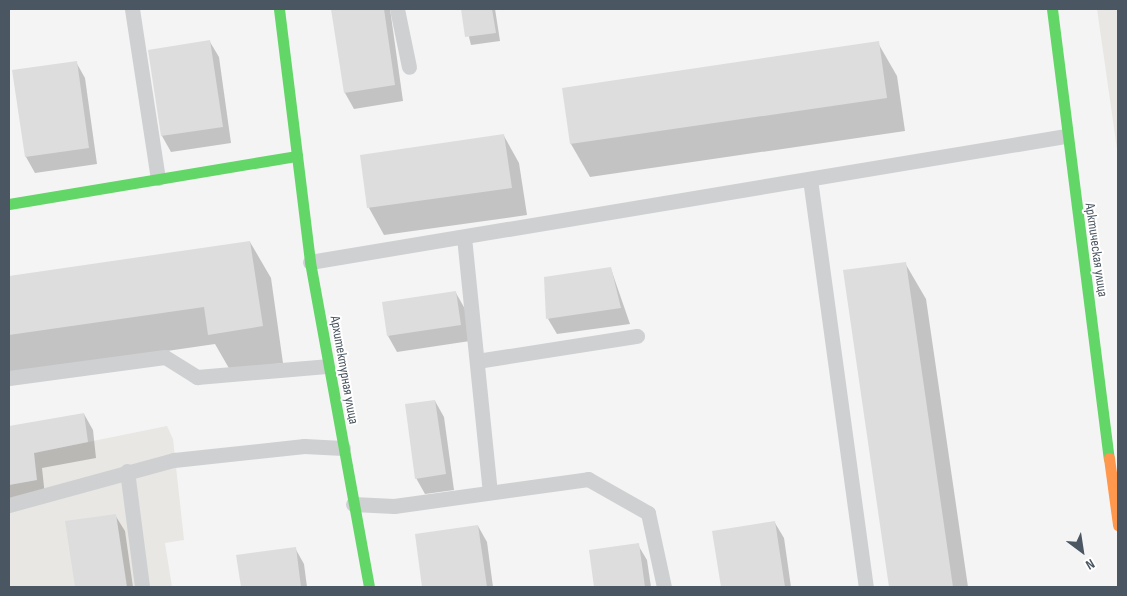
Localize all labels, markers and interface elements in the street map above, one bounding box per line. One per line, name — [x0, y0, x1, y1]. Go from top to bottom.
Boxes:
street label: Арктическая улица — [1081, 202, 1111, 298]
street label: Архитектурная улица — [326, 315, 362, 425]
north arrow — [1057, 526, 1107, 576]
text: N — [1082, 555, 1098, 573]

